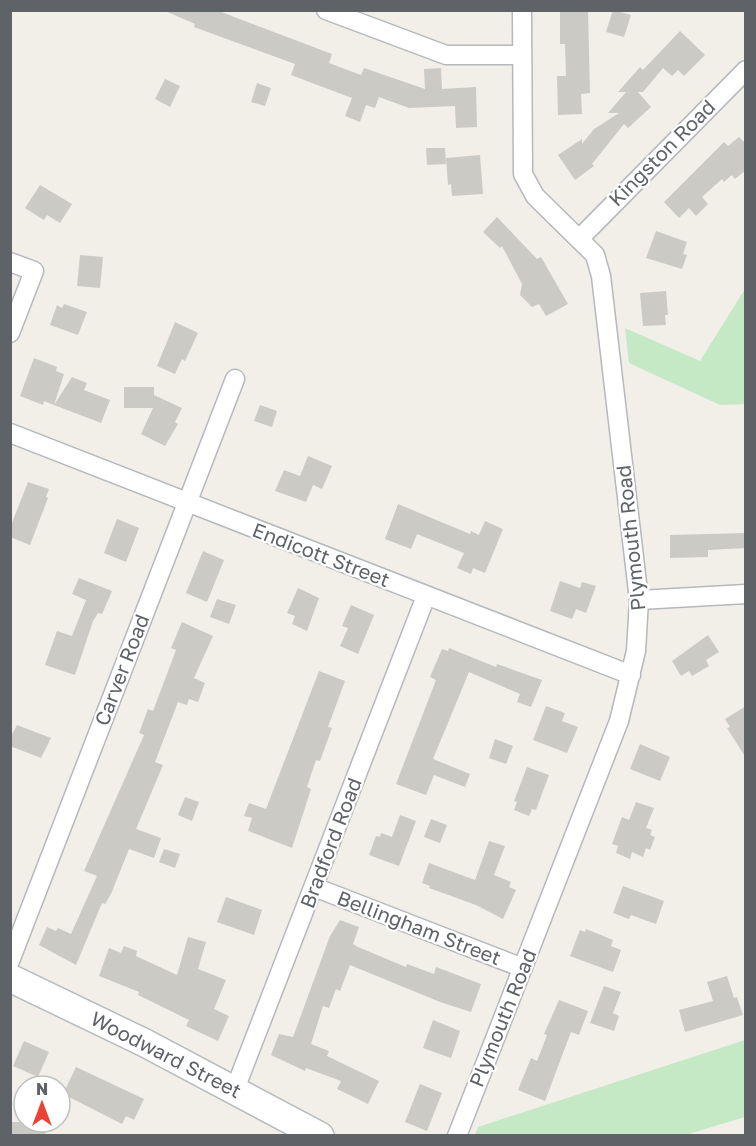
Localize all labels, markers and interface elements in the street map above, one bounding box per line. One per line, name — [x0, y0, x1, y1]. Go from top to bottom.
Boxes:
street label: Kingston Road — [603, 94, 720, 211]
street label: Plymouth Road — [610, 464, 650, 612]
street label: Endicott Street — [249, 517, 393, 591]
street label: Carver Road — [89, 610, 153, 729]
street label: Bradford Road — [294, 774, 366, 911]
street label: Bellingham Street — [334, 885, 505, 969]
street label: Plymouth Road — [464, 945, 541, 1090]
street label: Woodward Street — [87, 1006, 246, 1102]
north arrow — [12, 1074, 72, 1134]
text: N — [36, 1079, 48, 1099]

